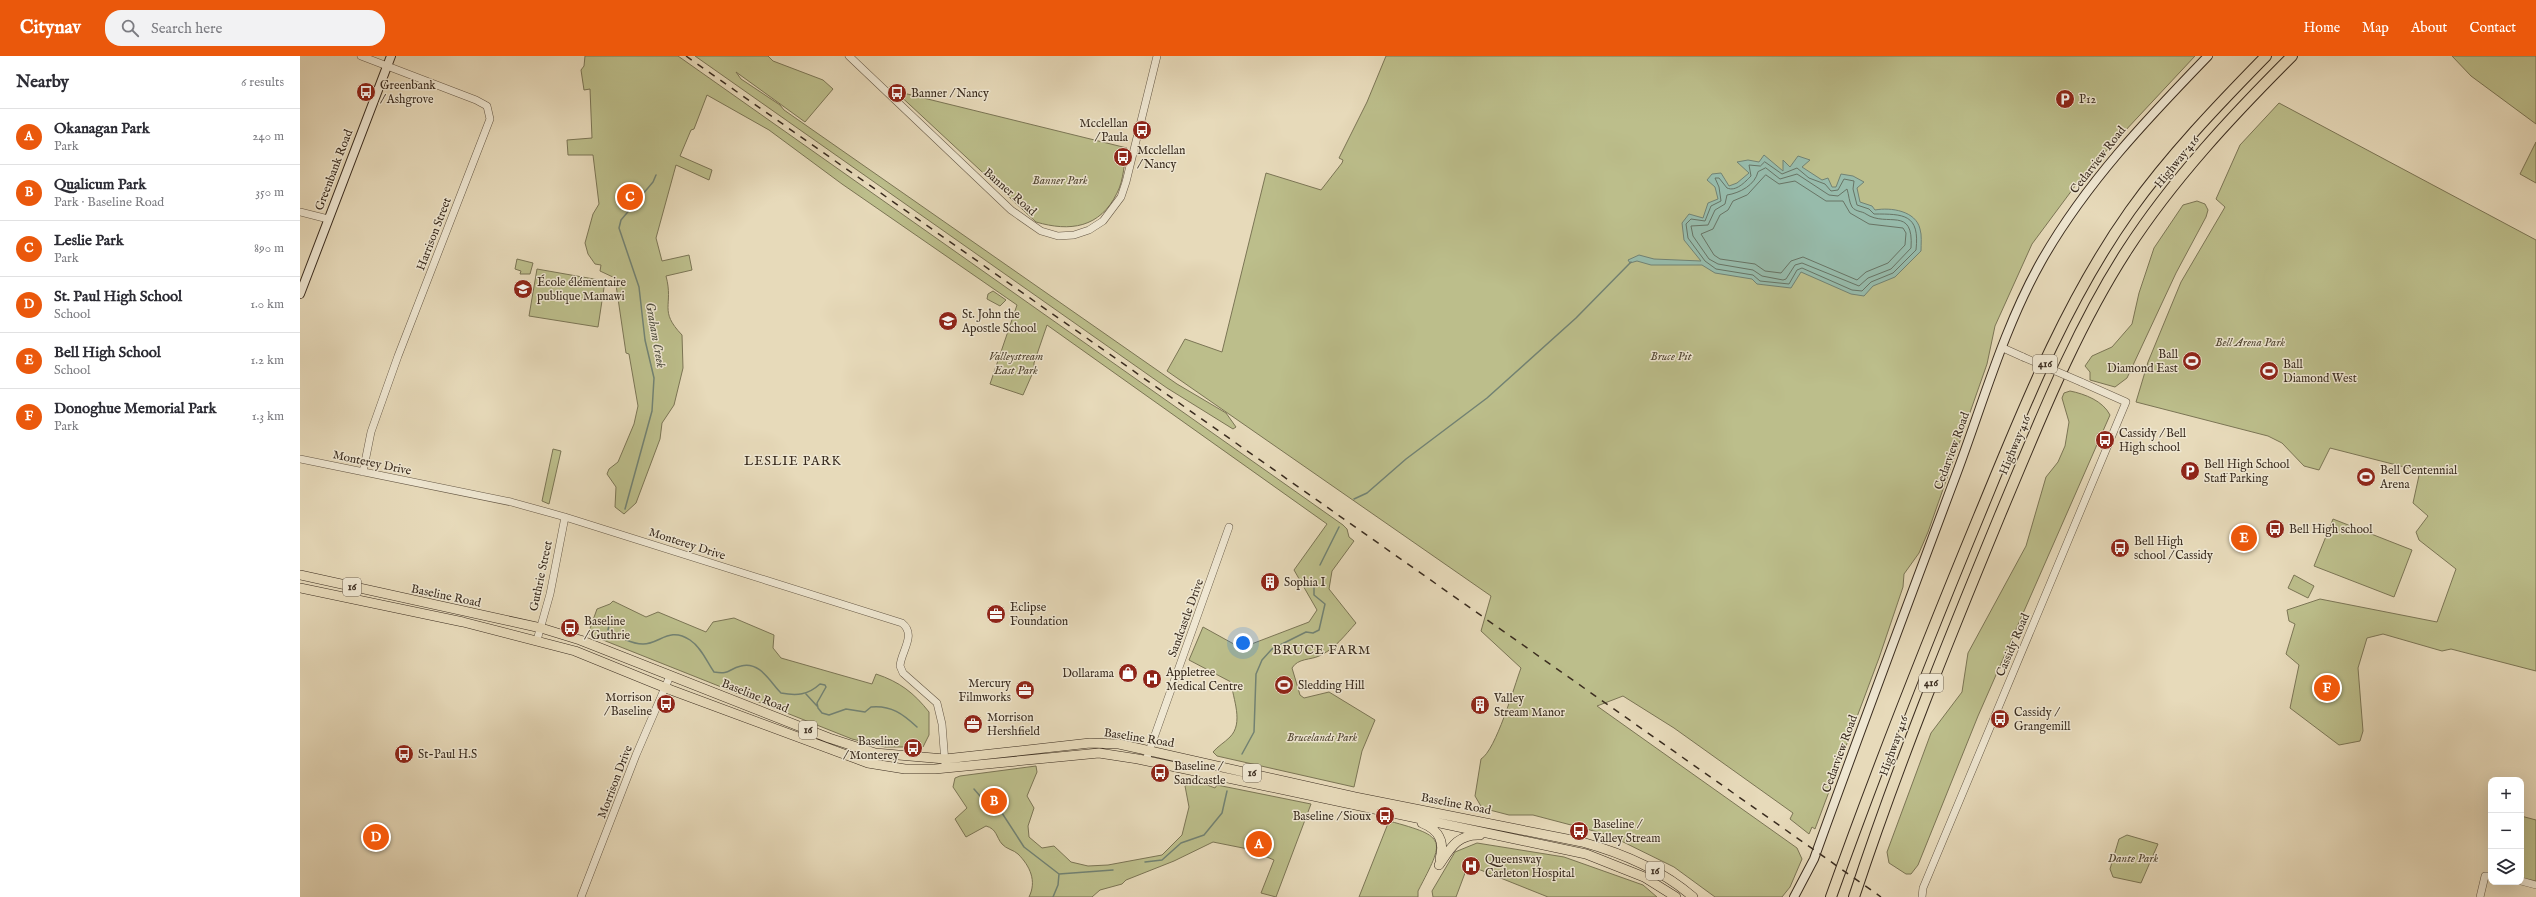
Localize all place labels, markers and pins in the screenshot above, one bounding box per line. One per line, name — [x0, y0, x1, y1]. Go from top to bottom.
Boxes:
place label: Greenbank / Ashgrove — [380, 78, 436, 107]
bus stop icon: Greenbank / Ashgrove — [355, 81, 377, 103]
bus stop icon: Banner / Nancy — [886, 82, 908, 104]
place label: Banner / Nancy — [911, 86, 989, 101]
parking icon: P12 — [2054, 88, 2076, 110]
place label: P12 — [2079, 92, 2096, 107]
place label: Mcclellan / Paula — [1080, 116, 1129, 145]
bus stop icon: Mcclellan / Paula — [1131, 119, 1153, 141]
place label: Mcclellan / Nancy — [1137, 143, 1186, 172]
bus stop icon: Mcclellan / Nancy — [1112, 146, 1134, 168]
pin: C — [617, 182, 643, 212]
place label: École élémentaire publique Mamawi — [537, 274, 627, 305]
school or university icon: École élémentaire publique Mamawi — [512, 278, 534, 300]
place label: St. John the Apostle School — [961, 307, 1037, 337]
school or university icon: St. John the Apostle School — [937, 310, 959, 332]
place label: Ball Diamond East — [2107, 347, 2179, 376]
sports icon: Ball Diamond East — [2181, 350, 2203, 372]
place label: Ball Diamond West — [2283, 357, 2357, 386]
sports icon: Ball Diamond West — [2258, 360, 2280, 382]
place label: Cassidy / Bell High school — [2119, 426, 2187, 455]
bus stop icon: Cassidy / Bell High school — [2094, 429, 2116, 451]
place label: Bell High School Staff Parking — [2204, 457, 2290, 486]
parking icon: Bell High School Staff Parking — [2179, 460, 2201, 482]
place label: Bell Centennial Arena — [2379, 463, 2458, 492]
sports icon: Bell Centennial Arena — [2355, 466, 2377, 488]
bus stop icon: Bell High school — [2264, 518, 2286, 540]
place label: Bell High school — [2289, 522, 2373, 537]
pin: E — [2231, 523, 2257, 553]
place label: Bell High school / Cassidy — [2134, 534, 2213, 563]
bus stop icon: Bell High school / Cassidy — [2109, 537, 2131, 559]
building icon: Sophia I — [1259, 571, 1281, 593]
place label: Sophia I — [1284, 575, 1326, 591]
place label: Eclipse Foundation — [1010, 600, 1069, 629]
office icon: Eclipse Foundation — [985, 603, 1007, 625]
place label: Baseline / Guthrie — [584, 614, 631, 643]
bus stop icon: Baseline / Guthrie — [559, 617, 581, 639]
shop icon: Dollarama — [1117, 662, 1139, 684]
place label: Appletree Medical Centre — [1165, 665, 1243, 694]
place label: Dollarama — [1062, 666, 1115, 681]
hospital icon: Appletree Medical Centre — [1141, 668, 1163, 690]
pin: F — [2314, 673, 2340, 703]
sports icon: Sledding Hill — [1273, 674, 1295, 696]
place label: Mercury Filmworks — [959, 676, 1011, 705]
place label: Sledding Hill — [1298, 678, 1365, 693]
office icon: Mercury Filmworks — [1014, 679, 1036, 701]
place label: Morrison / Baseline — [604, 690, 653, 719]
place label: Valley Stream Manor — [1493, 691, 1566, 720]
bus stop icon: Morrison / Baseline — [655, 693, 677, 715]
building icon: Valley Stream Manor — [1469, 694, 1491, 716]
place label: Cassidy / Grangemill — [2014, 705, 2071, 734]
bus stop icon: Cassidy / Grangemill — [1989, 708, 2011, 730]
place label: Morrison Hershfield — [987, 710, 1040, 739]
office icon: Morrison Hershfield — [962, 713, 984, 735]
place label: Baseline / Monterey — [843, 734, 899, 763]
bus stop icon: Baseline / Monterey — [902, 737, 924, 759]
bus stop icon: St-Paul H.S — [393, 743, 415, 765]
place label: St-Paul H.S — [418, 747, 477, 762]
place label: Baseline / Sandcastle — [1174, 759, 1226, 788]
bus stop icon: Baseline / Sandcastle — [1149, 762, 1171, 784]
pin: B — [981, 786, 1007, 816]
bus stop icon: Baseline / Sioux — [1374, 805, 1396, 827]
place label: Baseline / Sioux — [1293, 809, 1371, 824]
place label: Baseline / Valley Stream — [1592, 817, 1660, 846]
bus stop icon: Baseline / Valley Stream — [1568, 820, 1590, 842]
pin: D — [363, 822, 389, 852]
pin: A — [1246, 829, 1272, 859]
place label: Queensway Carleton Hospital — [1485, 852, 1575, 882]
hospital icon: Queensway Carleton Hospital — [1460, 855, 1482, 877]

